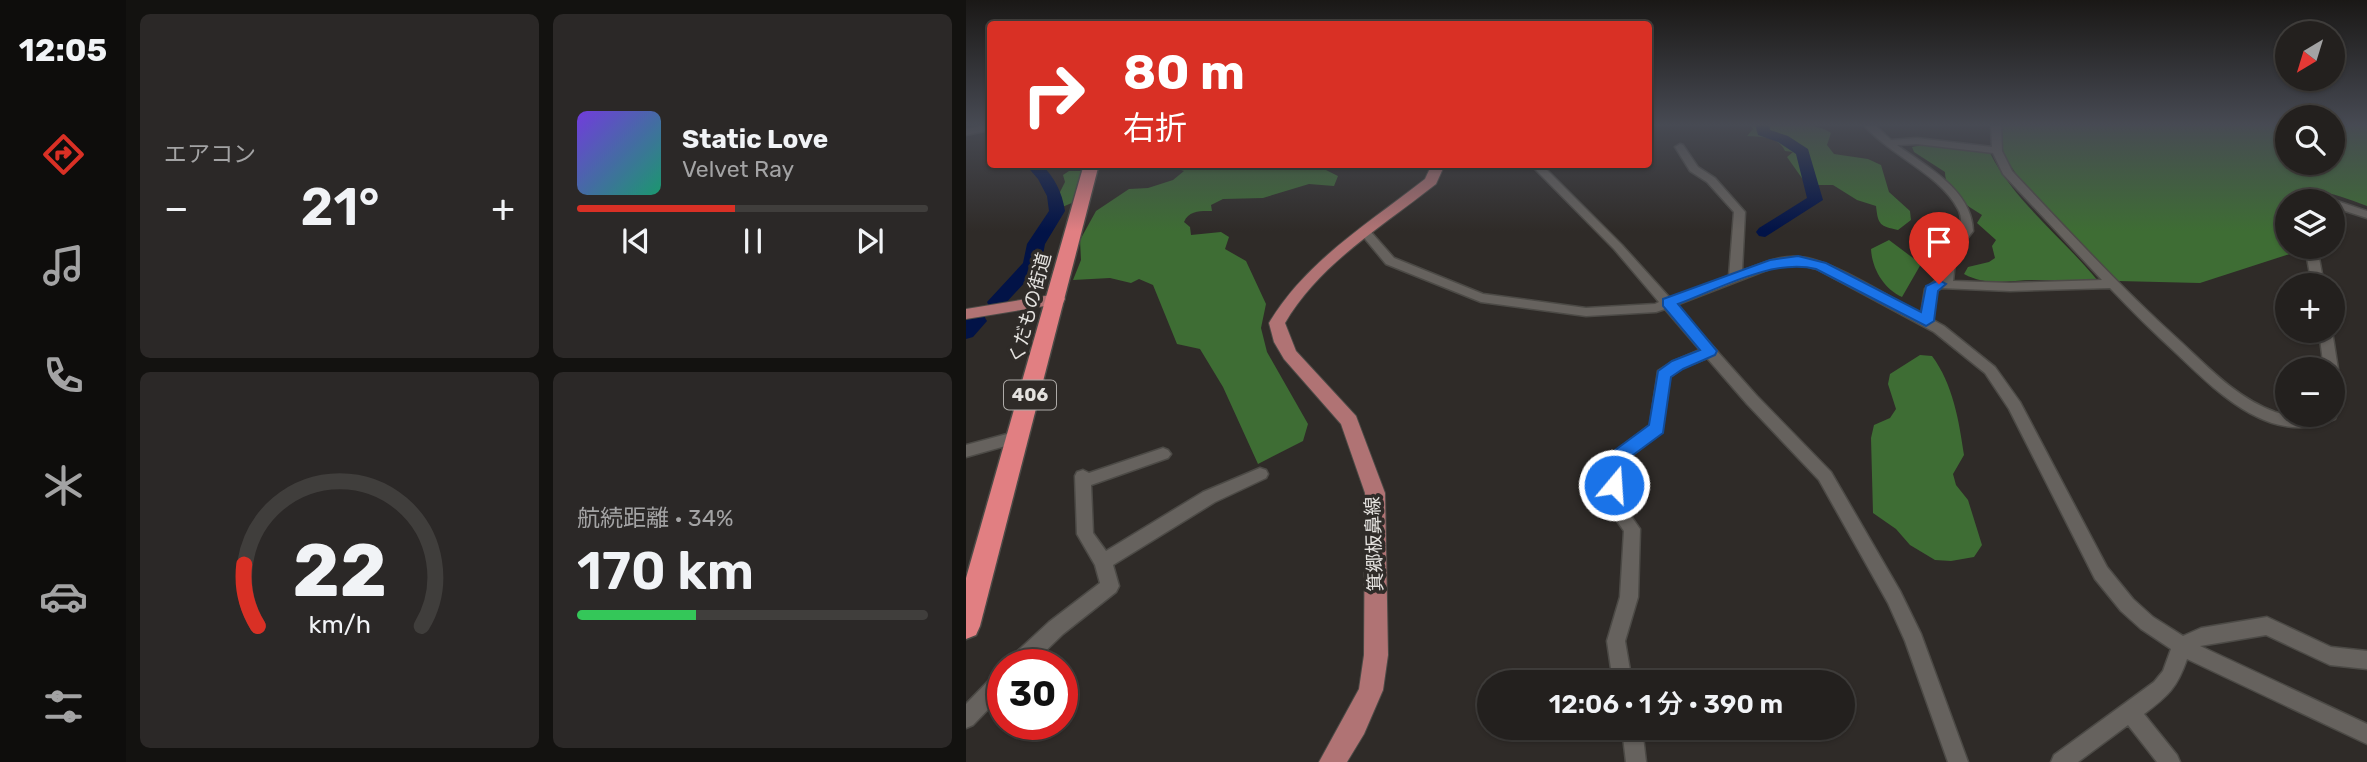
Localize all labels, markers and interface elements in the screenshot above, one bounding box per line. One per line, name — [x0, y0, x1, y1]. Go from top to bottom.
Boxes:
north arrow — [2275, 21, 2345, 91]
map controls — [2275, 21, 2345, 427]
text: 12:05 — [19, 31, 107, 69]
text: 80 m — [1123, 43, 1245, 101]
icon: right — [1008, 49, 1099, 140]
button: search — [2275, 105, 2345, 175]
text: 右折 — [1123, 109, 1187, 147]
text: Static Love — [682, 124, 828, 155]
icon: directions — [39, 130, 88, 179]
text: エアコン — [164, 140, 256, 168]
text: Velvet Ray — [682, 155, 794, 183]
text: 21° — [301, 176, 379, 238]
text: − — [164, 185, 189, 231]
text: + — [491, 185, 515, 231]
button: layers — [2275, 189, 2345, 259]
pin — [1909, 212, 1969, 284]
icon: previous — [617, 222, 655, 260]
icon: pause — [734, 222, 772, 260]
icon: next — [851, 222, 889, 260]
icon: arrive — [1920, 223, 1958, 261]
icon: music — [39, 241, 88, 290]
street label: くだもの街道 — [1004, 250, 1056, 366]
button: + — [2275, 273, 2345, 343]
icon: phone — [39, 351, 88, 400]
button: − — [2275, 357, 2345, 427]
road number: 406 — [1004, 380, 1056, 410]
position arrow — [1577, 448, 1651, 522]
icon: climate — [39, 461, 88, 510]
street label: 箕郷板鼻線 — [1361, 496, 1387, 592]
text: 航続距離 · 34% — [577, 504, 733, 532]
text: 22 — [292, 528, 387, 614]
text: 170 km — [577, 540, 754, 602]
icon: car — [39, 572, 88, 621]
text: km/h — [308, 610, 371, 639]
speed limit sign: 30 — [987, 649, 1078, 740]
icon: filters — [39, 682, 88, 731]
text: 12:06 · 1 分 · 390 m — [1549, 689, 1783, 720]

